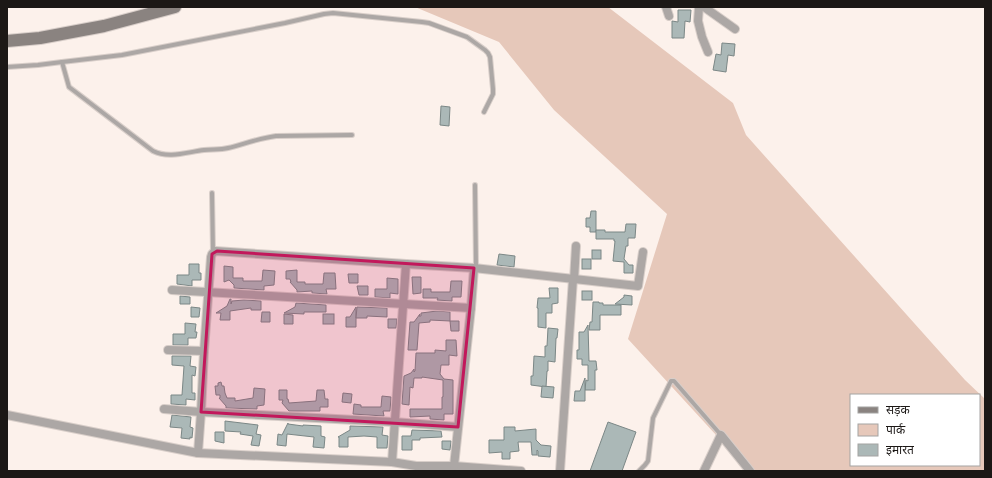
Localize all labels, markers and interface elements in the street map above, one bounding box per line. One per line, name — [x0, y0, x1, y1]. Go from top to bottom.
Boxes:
legend — [850, 394, 980, 466]
text: सड़क — [886, 402, 911, 417]
text: पार्क — [886, 422, 906, 436]
text: इमारत — [886, 442, 915, 457]

